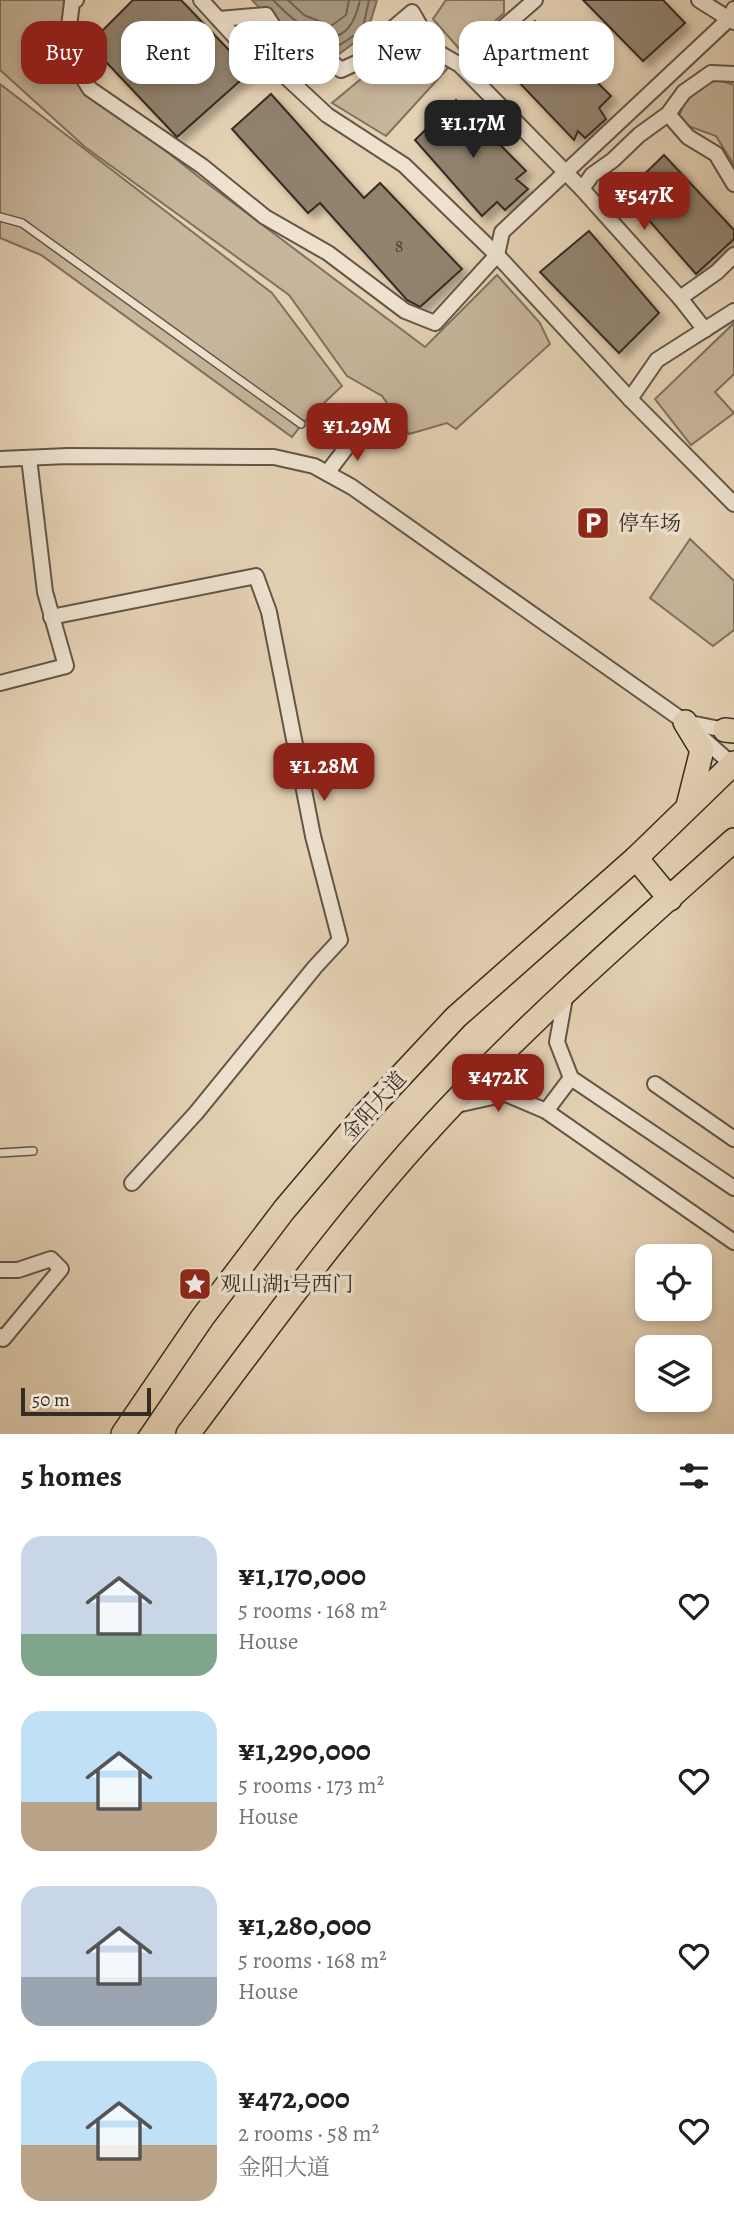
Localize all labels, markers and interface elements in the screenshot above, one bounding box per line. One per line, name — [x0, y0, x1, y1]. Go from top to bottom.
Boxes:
chip: Buy — [21, 21, 107, 84]
chip: Rent — [121, 21, 215, 84]
chip: Filters — [229, 21, 339, 84]
chip: New — [353, 21, 445, 84]
chip: Apartment — [459, 21, 614, 84]
pin: ¥1.17M — [416, 100, 530, 160]
text: ¥1.17M — [440, 107, 506, 138]
pin: ¥547K — [595, 173, 693, 232]
text: ¥547K — [615, 179, 673, 210]
house number: 8 — [395, 234, 403, 258]
pin: ¥1.29M — [300, 404, 414, 463]
text: ¥1.29M — [323, 410, 391, 441]
parking icon: 停车场 — [574, 504, 612, 542]
place label: 停车场 — [618, 509, 681, 537]
pin: ¥1.28M — [267, 744, 381, 803]
text: ¥1.28M — [289, 750, 359, 781]
pin: ¥472K — [449, 1054, 547, 1114]
text: ¥472K — [468, 1061, 528, 1092]
street label: 金阳大道 — [335, 1065, 413, 1147]
map controls — [635, 1244, 712, 1412]
button: locate — [635, 1244, 712, 1321]
place icon: 观山湖1号西门 — [176, 1265, 214, 1303]
place label: 观山湖1号西门 — [220, 1270, 353, 1298]
button: layers — [635, 1335, 712, 1412]
scale bar — [21, 1385, 150, 1417]
text: 50 m — [32, 1387, 70, 1413]
text: 5 homes — [21, 1456, 122, 1496]
icon: filters — [675, 1457, 713, 1495]
text: ¥1,170,000 — [238, 1555, 366, 1595]
icon: home — [77, 1564, 161, 1648]
icon: heart — [675, 1587, 713, 1625]
text: 5 rooms · 168 m² — [238, 1595, 387, 1626]
text: House — [238, 1626, 298, 1657]
text: ¥1,290,000 — [238, 1730, 371, 1770]
icon: home — [77, 1739, 161, 1823]
icon: heart — [675, 1762, 713, 1800]
text: 5 rooms · 173 m² — [238, 1770, 384, 1801]
text: House — [238, 1801, 298, 1832]
text: ¥1,280,000 — [238, 1905, 371, 1945]
icon: home — [77, 1914, 161, 1998]
icon: heart — [675, 1937, 713, 1975]
text: 5 rooms · 168 m² — [238, 1945, 387, 1976]
text: House — [238, 1976, 298, 2007]
text: ¥472,000 — [238, 2078, 350, 2118]
icon: home — [77, 2089, 161, 2173]
icon: heart — [675, 2112, 713, 2150]
text: 2 rooms · 58 m² — [238, 2118, 379, 2149]
text: 金阳大道 — [238, 2152, 330, 2183]

